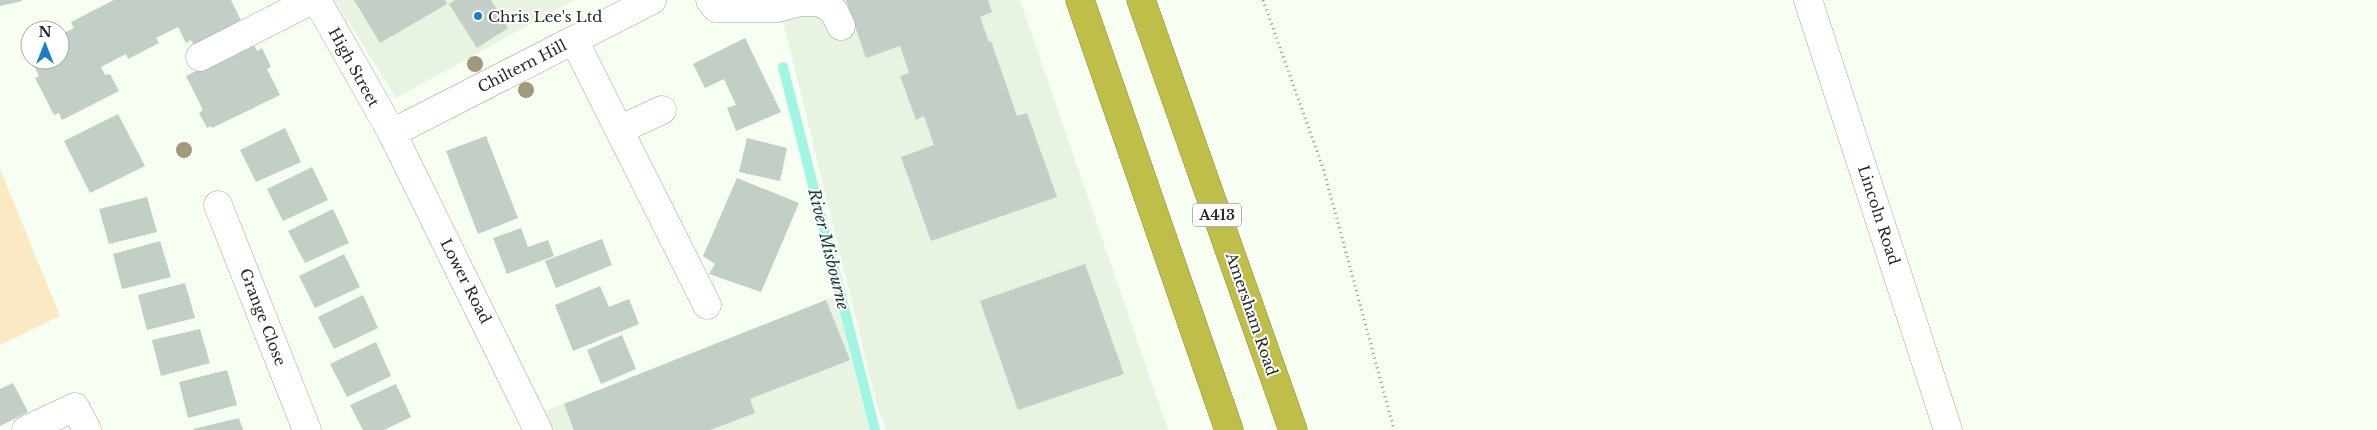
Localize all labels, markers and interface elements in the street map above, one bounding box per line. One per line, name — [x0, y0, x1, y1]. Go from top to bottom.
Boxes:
place label: Chris Lee's Ltd — [488, 7, 602, 26]
marker: Chris Lee's Ltd — [472, 10, 484, 22]
north arrow — [20, 20, 70, 70]
text: N — [38, 23, 52, 41]
street label: High Street — [324, 24, 384, 110]
street label: Chiltern Hill — [474, 35, 570, 97]
street label: Lincoln Road — [1854, 163, 1904, 267]
water label: River Misbourne — [804, 186, 854, 312]
road number: A413 — [1193, 204, 1241, 226]
street label: Lower Road — [437, 235, 495, 327]
street label: Amersham Road — [1222, 249, 1282, 378]
street label: Grange Close — [236, 266, 290, 368]

